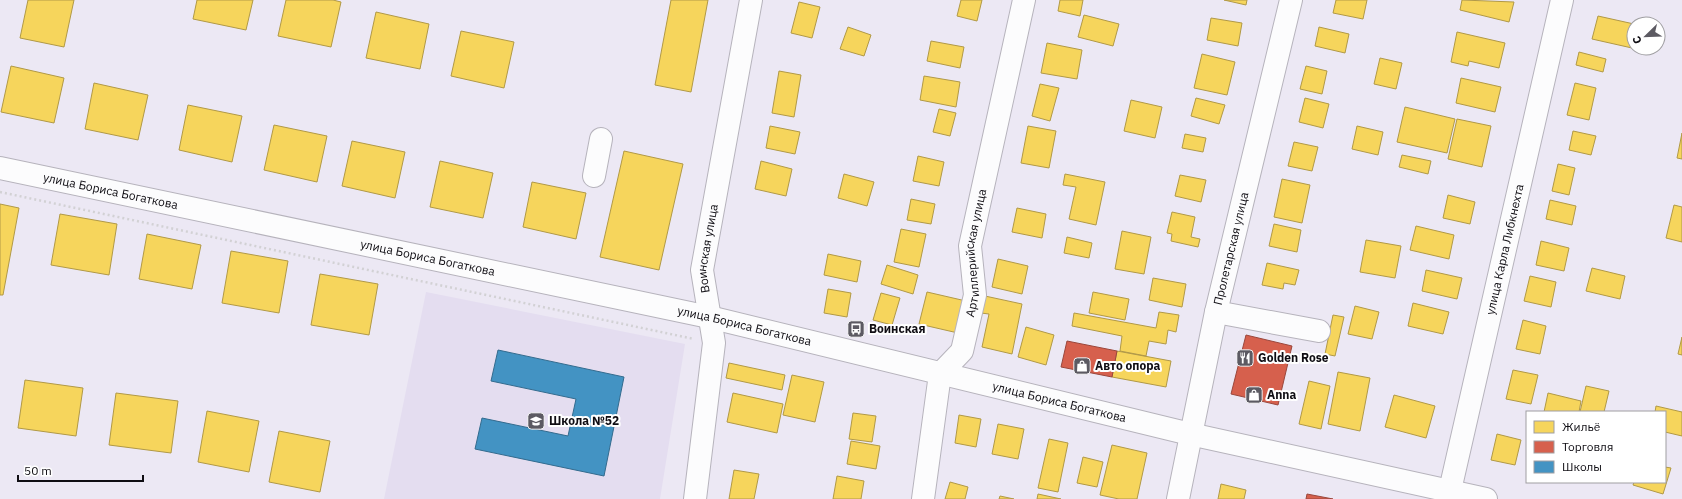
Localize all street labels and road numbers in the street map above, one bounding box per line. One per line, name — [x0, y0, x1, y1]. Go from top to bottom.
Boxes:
street label: улица Бориса Богаткова — [42, 169, 180, 212]
street label: улица Карла Либкнехта — [1482, 182, 1527, 316]
street label: Артиллерийская улица — [962, 187, 989, 318]
street label: Пролетарская улица — [1210, 190, 1252, 306]
street label: Воинская улица — [694, 202, 721, 294]
street label: улица Бориса Богаткова — [359, 236, 497, 279]
street label: улица Бориса Богаткова — [676, 303, 814, 349]
street label: улица Бориса Богаткова — [991, 378, 1128, 425]

